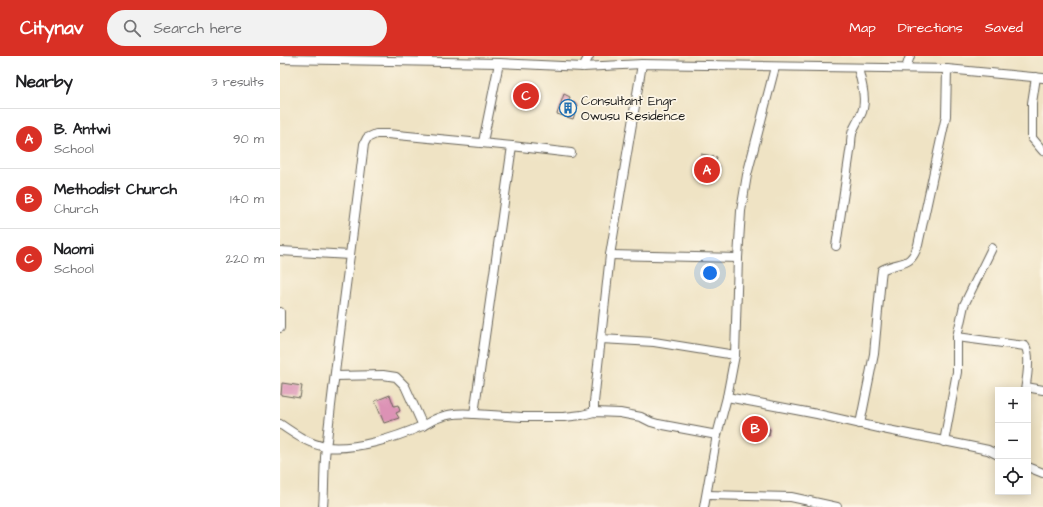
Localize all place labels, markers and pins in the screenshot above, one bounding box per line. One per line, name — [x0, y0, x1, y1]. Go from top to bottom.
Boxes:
pin: C — [513, 81, 539, 111]
place label: Consultant Engr Owusu Residence — [581, 92, 685, 125]
building icon: Consultant Engr Owusu Residence — [558, 98, 578, 118]
pin: A — [694, 155, 720, 185]
pin: B — [742, 414, 768, 444]

